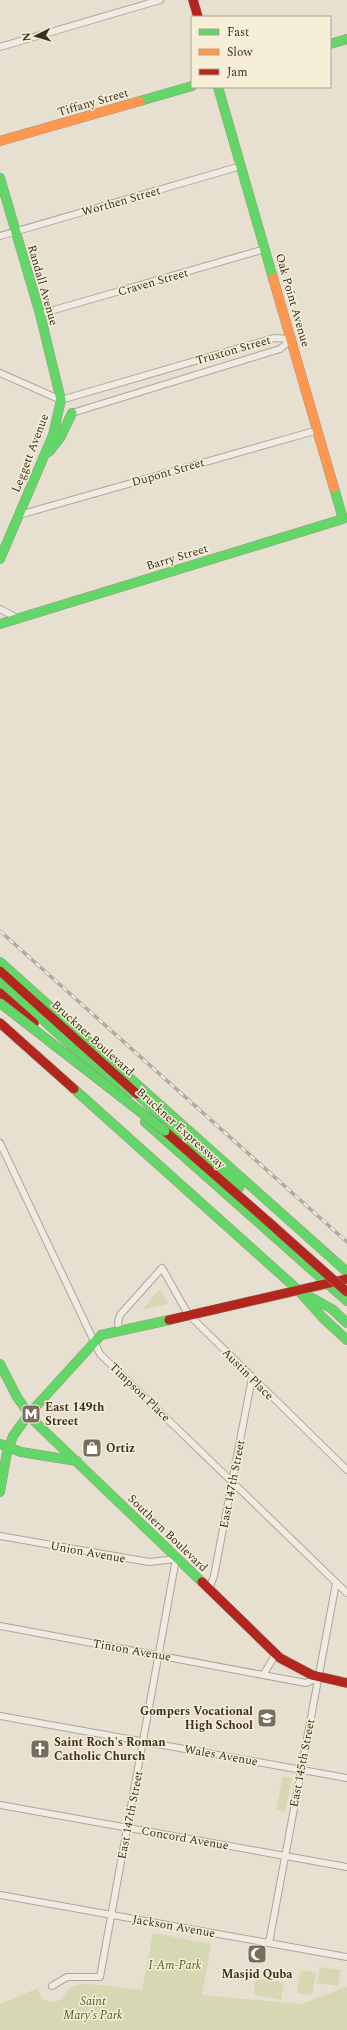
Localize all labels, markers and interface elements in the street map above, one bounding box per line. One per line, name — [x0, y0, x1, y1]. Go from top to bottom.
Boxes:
north arrow — [16, 16, 56, 56]
legend — [191, 16, 331, 88]
text: Fast — [227, 23, 249, 42]
text: N — [18, 32, 35, 42]
text: Slow — [227, 43, 253, 62]
text: Jam — [227, 63, 248, 82]
street label: Tiffany Street — [55, 83, 131, 122]
street label: Worthen Street — [79, 181, 163, 222]
street label: Randall Avenue — [22, 243, 63, 328]
street label: Oak Point Avenue — [270, 251, 315, 349]
street label: Craven Street — [116, 263, 191, 302]
street label: Truxton Street — [193, 331, 273, 370]
street label: Leggett Avenue — [7, 411, 54, 495]
street label: Dupont Street — [129, 453, 207, 492]
street label: Barry Street — [144, 539, 210, 576]
street label: Bruckner Boulevard — [47, 996, 139, 1081]
street label: Bruckner Expressway — [132, 1083, 230, 1175]
street label: Austin Place — [217, 1344, 278, 1405]
street label: Timpson Place — [105, 1358, 175, 1427]
place label: East 149th Street — [45, 1398, 105, 1431]
metro station icon: East 149th Street — [20, 1403, 42, 1425]
shop icon: Ortiz — [81, 1437, 103, 1459]
street label: East 147th Street — [215, 1438, 250, 1530]
place label: Ortiz — [106, 1439, 135, 1458]
street label: Southern Boulevard — [123, 1490, 212, 1577]
street label: Union Avenue — [49, 1537, 127, 1568]
street label: Tinton Avenue — [91, 1634, 173, 1667]
place label: Gompers Vocational High School — [140, 1702, 253, 1735]
school or university icon: Gompers Vocational High School — [256, 1707, 278, 1729]
street label: East 145th Street — [285, 1717, 320, 1809]
place label: Saint Roch's Roman Catholic Church — [54, 1733, 166, 1766]
church icon: Saint Roch's Roman Catholic Church — [29, 1738, 51, 1760]
street label: Wales Avenue — [183, 1740, 259, 1771]
street label: East 147th Street — [113, 1769, 148, 1861]
street label: Concord Avenue — [140, 1821, 230, 1856]
street label: Jackson Avenue — [131, 1910, 217, 1943]
mosque icon: Masjid Quba — [246, 1943, 268, 1965]
park label: I-Am-Park — [149, 1956, 202, 1975]
place label: Masjid Quba — [221, 1965, 293, 1984]
park label: Saint Mary's Park — [63, 1992, 123, 2025]

